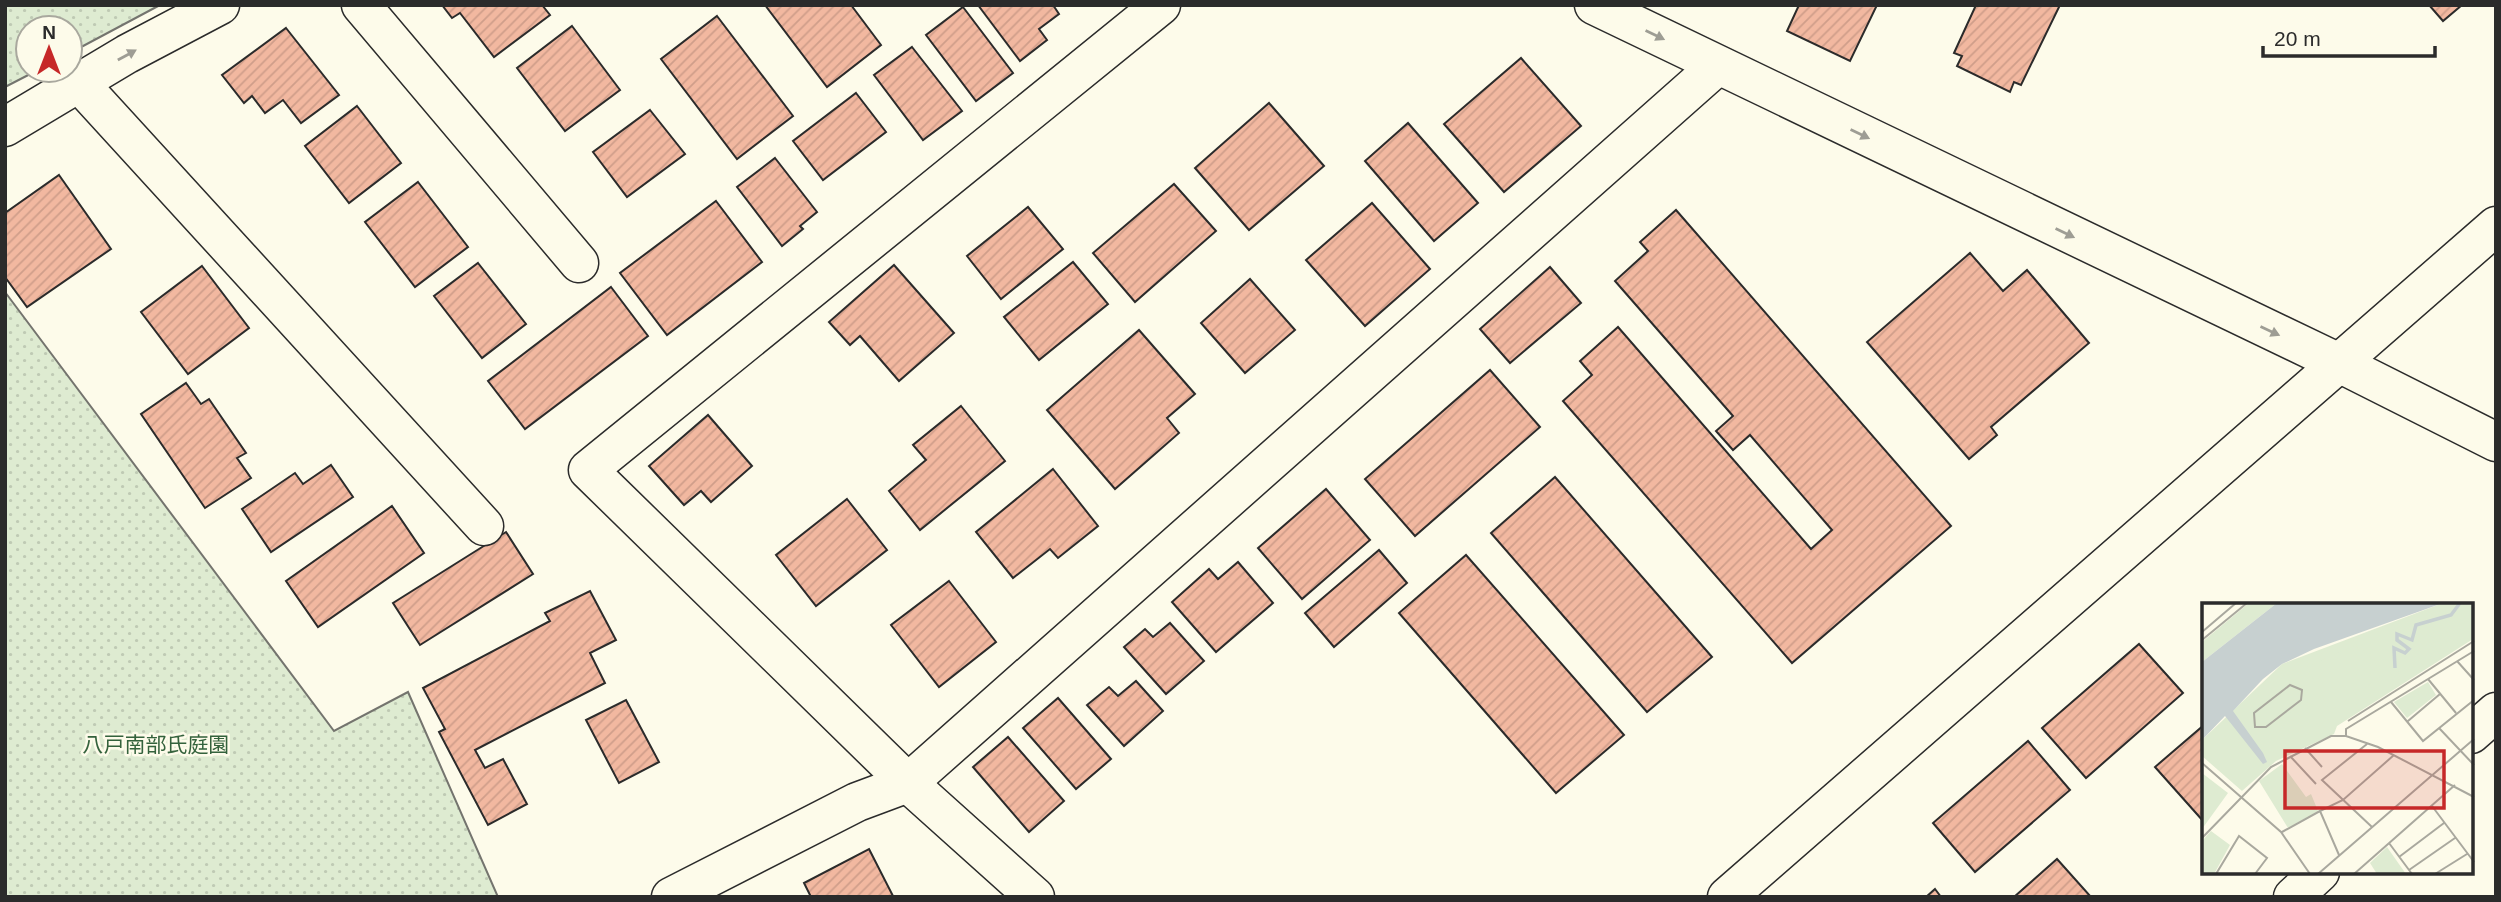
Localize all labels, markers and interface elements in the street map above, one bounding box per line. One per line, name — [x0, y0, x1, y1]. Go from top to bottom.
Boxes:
north arrow — [14, 14, 84, 84]
scale bar — [2263, 14, 2434, 58]
text: N — [42, 22, 56, 43]
text: 20 m — [2274, 27, 2321, 50]
one-way arrow — [1645, 30, 1665, 41]
one-way arrow — [118, 49, 137, 61]
one-way arrow — [1850, 129, 1870, 140]
one-way arrow — [2055, 227, 2075, 238]
one-way arrow — [2260, 325, 2280, 337]
inset map — [2202, 603, 2473, 874]
park label: 八戸南部氏庭園 — [83, 733, 230, 756]

